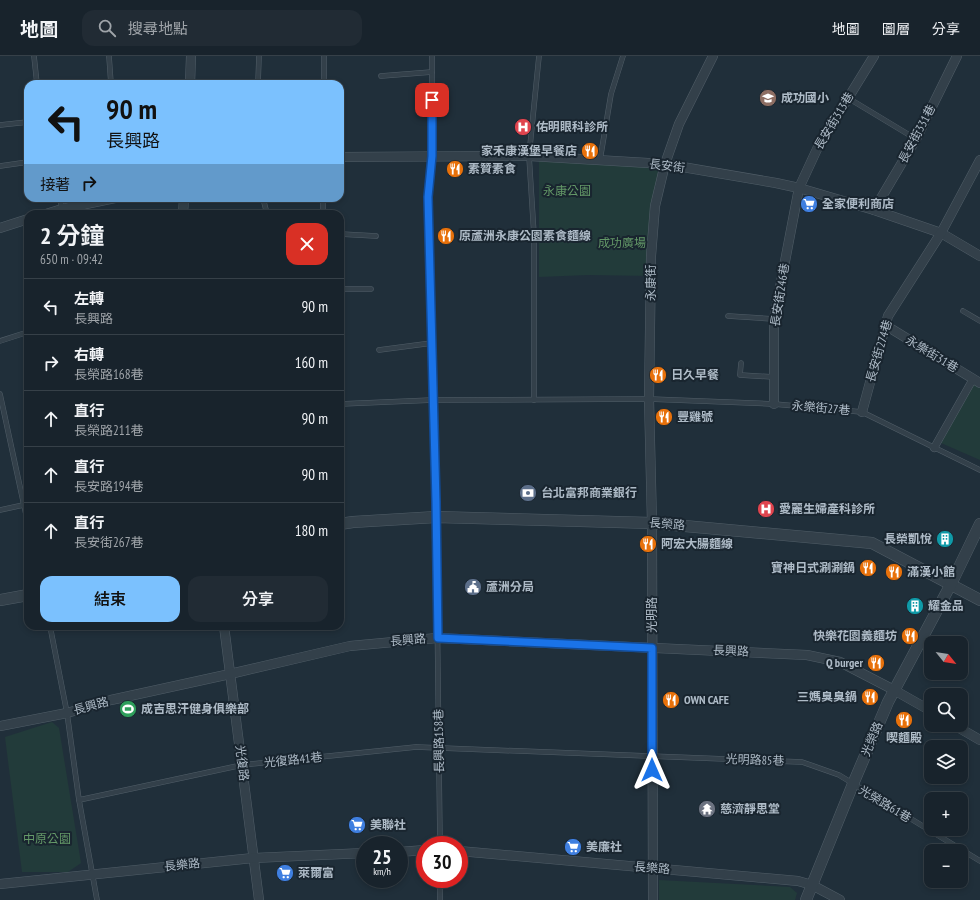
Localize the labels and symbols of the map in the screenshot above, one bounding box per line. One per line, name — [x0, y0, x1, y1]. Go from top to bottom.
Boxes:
pin — [415, 83, 449, 117]
school or university icon: 成功國小 — [758, 88, 778, 108]
street label: 長安街313巷 — [811, 89, 857, 152]
place label: 成功國小 — [781, 90, 829, 105]
street label: 長安街331巷 — [895, 102, 938, 166]
hospital icon: 佑明眼科診所 — [513, 117, 533, 137]
place label: 佑明眼科診所 — [536, 119, 608, 134]
restaurant icon: 家禾康漢堡早餐店 — [580, 141, 600, 161]
place label: 家禾康漢堡早餐店 — [481, 143, 577, 158]
street label: 長安街 — [648, 156, 686, 175]
restaurant icon: 素贊素食 — [445, 159, 465, 179]
place label: 素贊素食 — [468, 161, 516, 176]
park label: 永康公園 — [543, 183, 591, 198]
supermarket icon: 全家便利商店 — [799, 194, 819, 214]
place label: 全家便利商店 — [822, 196, 894, 211]
restaurant icon: 原蘆洲永康公園素食麵線 — [436, 226, 456, 246]
place label: 原蘆洲永康公園素食麵線 — [459, 228, 591, 243]
park label: 成功廣場 — [598, 235, 646, 250]
street label: 長安街246巷 — [767, 262, 792, 328]
street label: 永康街 — [643, 265, 658, 301]
street label: 長安街274巷 — [862, 318, 895, 384]
street label: 永樂街31巷 — [903, 332, 961, 375]
restaurant icon: 日久早餐 — [648, 365, 668, 385]
place label: 日久早餐 — [671, 367, 719, 382]
street label: 永樂街27巷 — [791, 397, 851, 418]
restaurant icon: 豐雞號 — [654, 407, 674, 427]
place label: 豐雞號 — [677, 409, 713, 424]
bank icon: 台北富邦商業銀行 — [518, 483, 538, 503]
place label: 台北富邦商業銀行 — [541, 485, 637, 500]
hospital icon: 愛麗生婦產科診所 — [756, 499, 776, 519]
place label: 愛麗生婦產科診所 — [779, 501, 875, 516]
street label: 長榮路 — [648, 514, 686, 533]
building icon: 長榮凱悅 — [935, 529, 955, 549]
place label: 長榮凱悅 — [884, 531, 932, 546]
restaurant icon: 阿宏大腸麵線 — [638, 534, 658, 554]
place label: 阿宏大腸麵線 — [661, 536, 733, 551]
restaurant icon: 寶神日式涮涮鍋 — [858, 558, 878, 578]
place label: 寶神日式涮涮鍋 — [771, 560, 855, 575]
restaurant icon: 滿漢小館 — [884, 562, 904, 582]
place label: 滿漢小館 — [907, 564, 955, 579]
public building icon: 蘆洲分局 — [463, 577, 483, 597]
place label: 蘆洲分局 — [486, 579, 534, 594]
building icon: 耀金品 — [905, 596, 925, 616]
street label: 光明路 — [644, 597, 659, 633]
place label: 耀金品 — [928, 598, 964, 613]
restaurant icon: 快樂花園義麵坊 — [900, 626, 920, 646]
place label: 快樂花園義麵坊 — [813, 628, 897, 643]
street label: 長興路 — [389, 630, 427, 649]
north arrow — [924, 636, 968, 680]
street label: 長興路 — [713, 642, 749, 659]
restaurant icon: Q burger — [866, 653, 886, 673]
place label: Q burger — [826, 655, 863, 670]
restaurant icon: 三媽臭臭鍋 — [860, 687, 880, 707]
place label: 三媽臭臭鍋 — [797, 689, 857, 704]
restaurant icon: OWN CAFE — [661, 690, 681, 710]
place label: OWN CAFE — [684, 692, 729, 707]
street label: 長興路 — [72, 694, 110, 717]
sports icon: 成吉思汗健身俱樂部 — [118, 699, 138, 719]
place label: 成吉思汗健身俱樂部 — [141, 701, 249, 716]
street label: 長興路158巷 — [430, 709, 447, 773]
restaurant icon: 喫麵殿 — [894, 710, 914, 730]
street label: 光榮路 — [858, 719, 885, 758]
place label: 喫麵殿 — [886, 730, 922, 745]
street label: 光復路 — [233, 744, 252, 782]
street label: 光復路41巷 — [263, 749, 323, 770]
position arrow — [631, 749, 673, 791]
street label: 光明路85巷 — [725, 751, 785, 768]
street label: 光榮路61巷 — [856, 782, 914, 825]
temple icon: 慈濟靜思堂 — [697, 799, 717, 819]
place label: 慈濟靜思堂 — [720, 801, 780, 816]
supermarket icon: 美聯社 — [347, 815, 367, 835]
place label: 美聯社 — [370, 817, 406, 832]
park label: 中原公園 — [23, 831, 71, 846]
speed limit sign: 30 — [416, 836, 468, 888]
supermarket icon: 美廉社 — [563, 837, 583, 857]
place label: 美廉社 — [586, 839, 622, 854]
street label: 長樂路 — [163, 855, 201, 874]
street label: 長樂路 — [633, 858, 671, 877]
supermarket icon: 萊爾富 — [275, 863, 295, 883]
place label: 萊爾富 — [298, 865, 334, 880]

